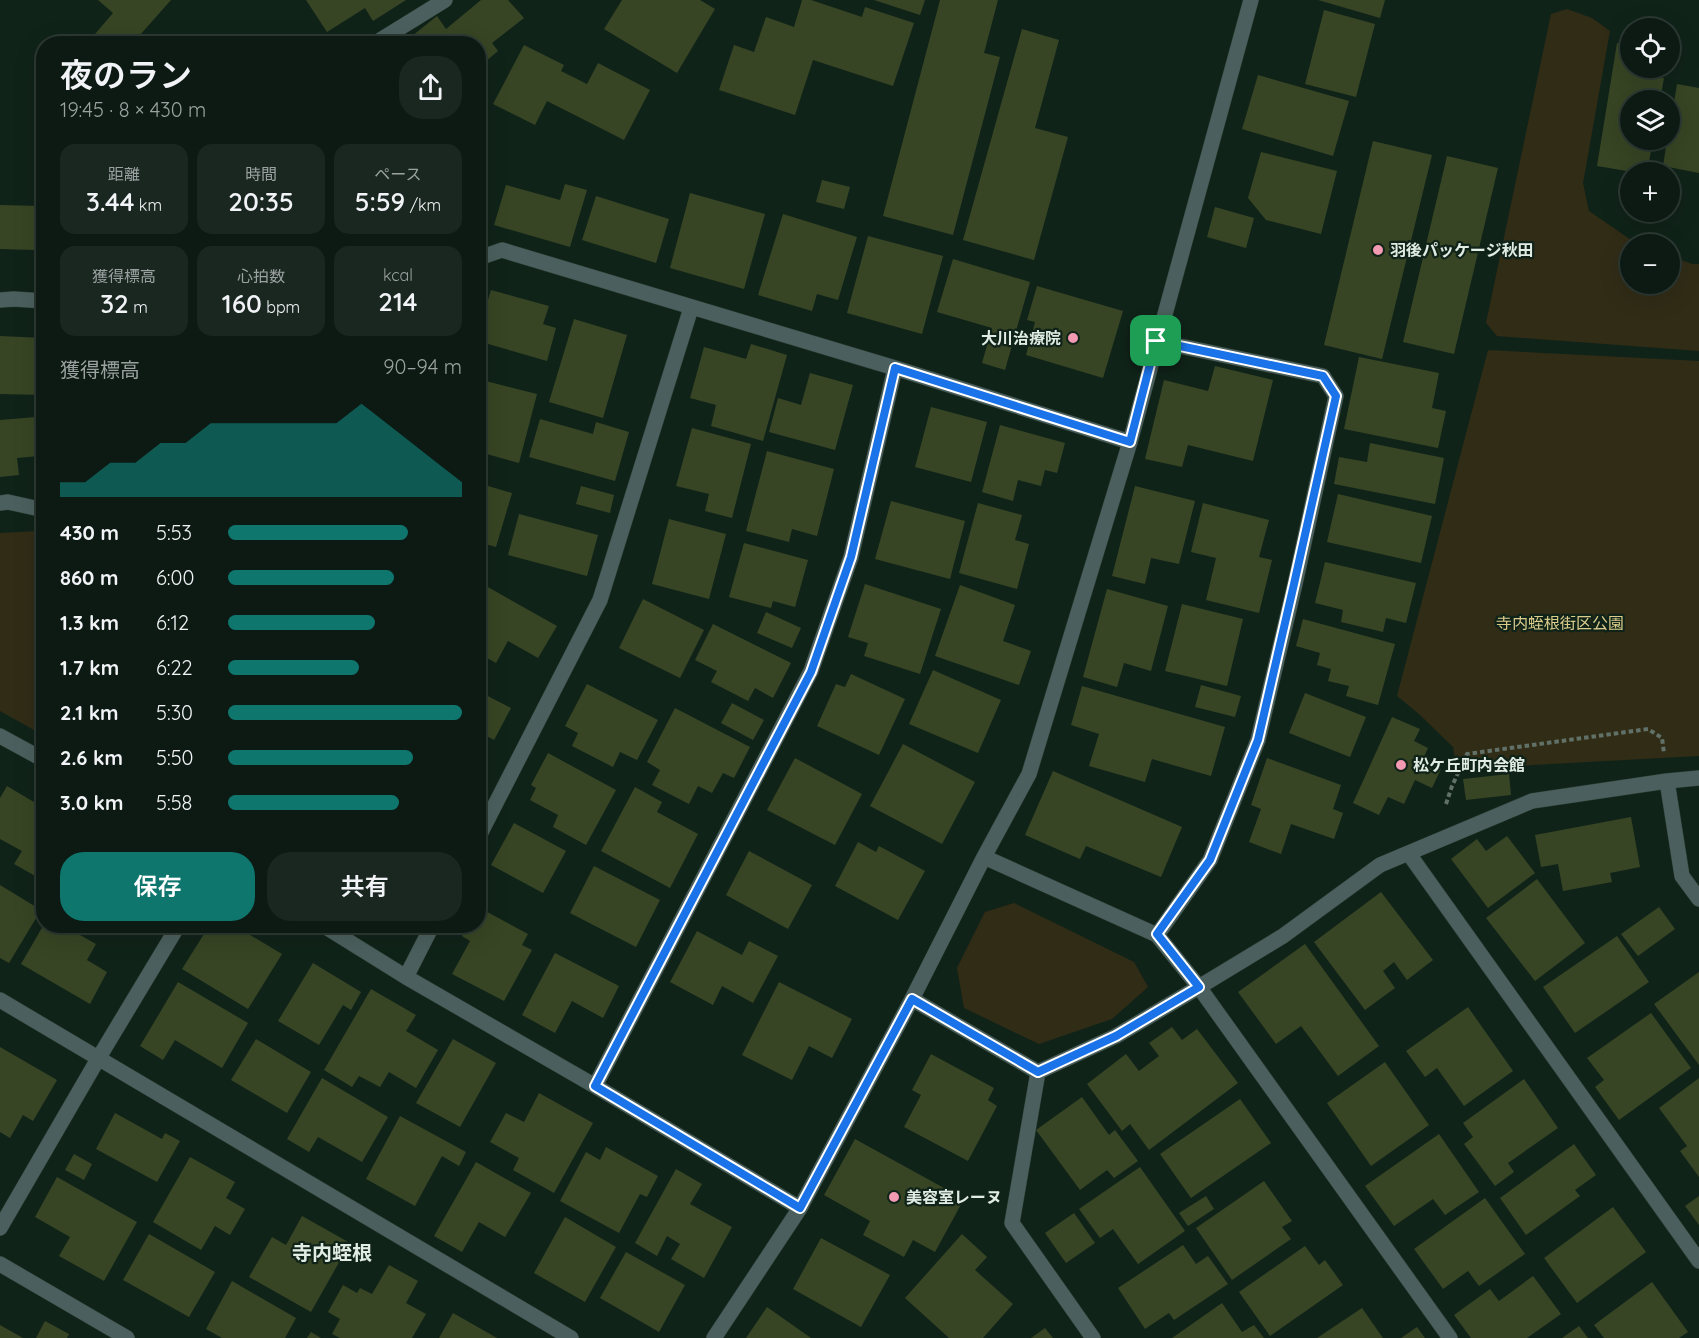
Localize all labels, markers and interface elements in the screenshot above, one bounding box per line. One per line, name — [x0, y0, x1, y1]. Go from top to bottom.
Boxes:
map controls — [1620, 18, 1680, 294]
button: locate — [1620, 18, 1680, 78]
text: 夜のラン — [60, 54, 192, 95]
button: share — [399, 56, 462, 119]
button: layers — [1620, 90, 1680, 150]
text: 19:45 · 8 × 430 m — [60, 97, 206, 122]
button: + — [1620, 162, 1680, 222]
text: 距離 — [108, 164, 140, 184]
text: 時間 — [245, 164, 277, 184]
text: ペース — [374, 164, 422, 184]
text: 3.44 — [86, 185, 134, 218]
text: 20:35 — [228, 185, 294, 218]
text: 5:59 — [355, 185, 405, 218]
text: km — [134, 195, 162, 215]
text: /km — [405, 195, 441, 215]
button: − — [1620, 234, 1680, 294]
place label: 羽後パッケージ秋田 — [1390, 240, 1534, 260]
marker: 羽後パッケージ秋田 — [1371, 243, 1385, 257]
text: kcal — [383, 265, 413, 285]
text: 獲得標高 — [92, 266, 156, 286]
text: 心拍数 — [237, 266, 285, 286]
text: 214 — [378, 285, 418, 318]
text: 32 — [100, 287, 129, 320]
text: 160 — [222, 287, 262, 320]
text: m — [129, 297, 148, 317]
text: bpm — [262, 297, 300, 317]
pin — [1130, 315, 1181, 366]
icon: arrive — [1139, 324, 1172, 357]
place label: 大川治療院 — [981, 328, 1061, 348]
marker: 大川治療院 — [1066, 331, 1080, 345]
text: 90–94 m — [383, 354, 462, 379]
text: 獲得標高 — [60, 357, 140, 382]
text: 430 m — [60, 520, 119, 545]
text: 5:53 — [156, 520, 192, 545]
text: 860 m — [60, 565, 118, 590]
text: 6:00 — [156, 565, 194, 590]
text: 1.3 km — [60, 610, 119, 635]
text: 6:12 — [156, 610, 189, 635]
park label: 寺内蛭根街区公園 — [1496, 613, 1624, 633]
text: 1.7 km — [60, 655, 119, 680]
text: 6:22 — [156, 655, 193, 680]
text: 2.1 km — [60, 700, 119, 725]
text: 5:30 — [156, 700, 193, 725]
text: 2.6 km — [60, 745, 123, 770]
text: 5:50 — [156, 745, 193, 770]
place label: 松ケ丘町内会館 — [1413, 755, 1525, 775]
marker: 松ケ丘町内会館 — [1394, 758, 1408, 772]
text: 3.0 km — [60, 790, 123, 815]
text: 5:58 — [156, 790, 192, 815]
button: 保存 — [60, 852, 255, 921]
button: 共有 — [267, 852, 462, 921]
place label: 美容室レーヌ — [906, 1187, 1002, 1207]
marker: 美容室レーヌ — [887, 1190, 901, 1204]
district label: 寺内蛭根 — [292, 1240, 372, 1265]

